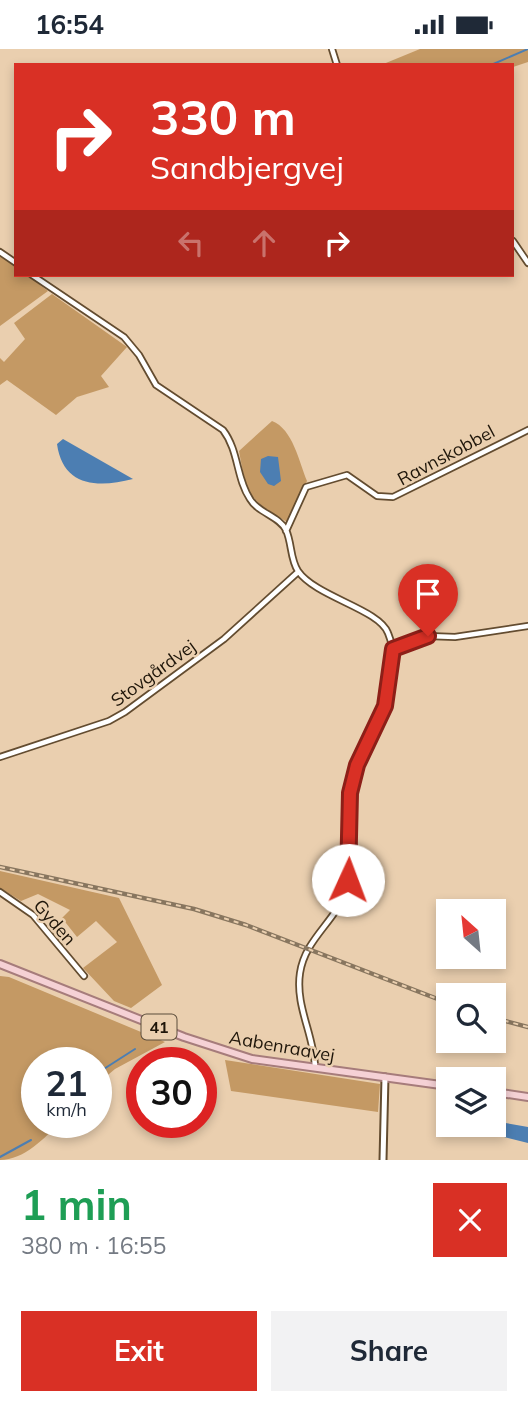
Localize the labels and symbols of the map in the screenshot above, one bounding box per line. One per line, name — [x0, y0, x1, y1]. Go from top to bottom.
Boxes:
street label: Ravnskobbel — [393, 420, 499, 490]
pin — [398, 564, 458, 636]
street label: Stovgårdvej — [106, 634, 200, 712]
position arrow — [311, 843, 385, 917]
street label: Gyden — [29, 894, 81, 950]
north arrow — [436, 899, 506, 969]
road number: 41 — [142, 1015, 176, 1039]
street label: Aabenraavej — [227, 1025, 337, 1067]
speed limit sign: 30 — [126, 1047, 217, 1138]

